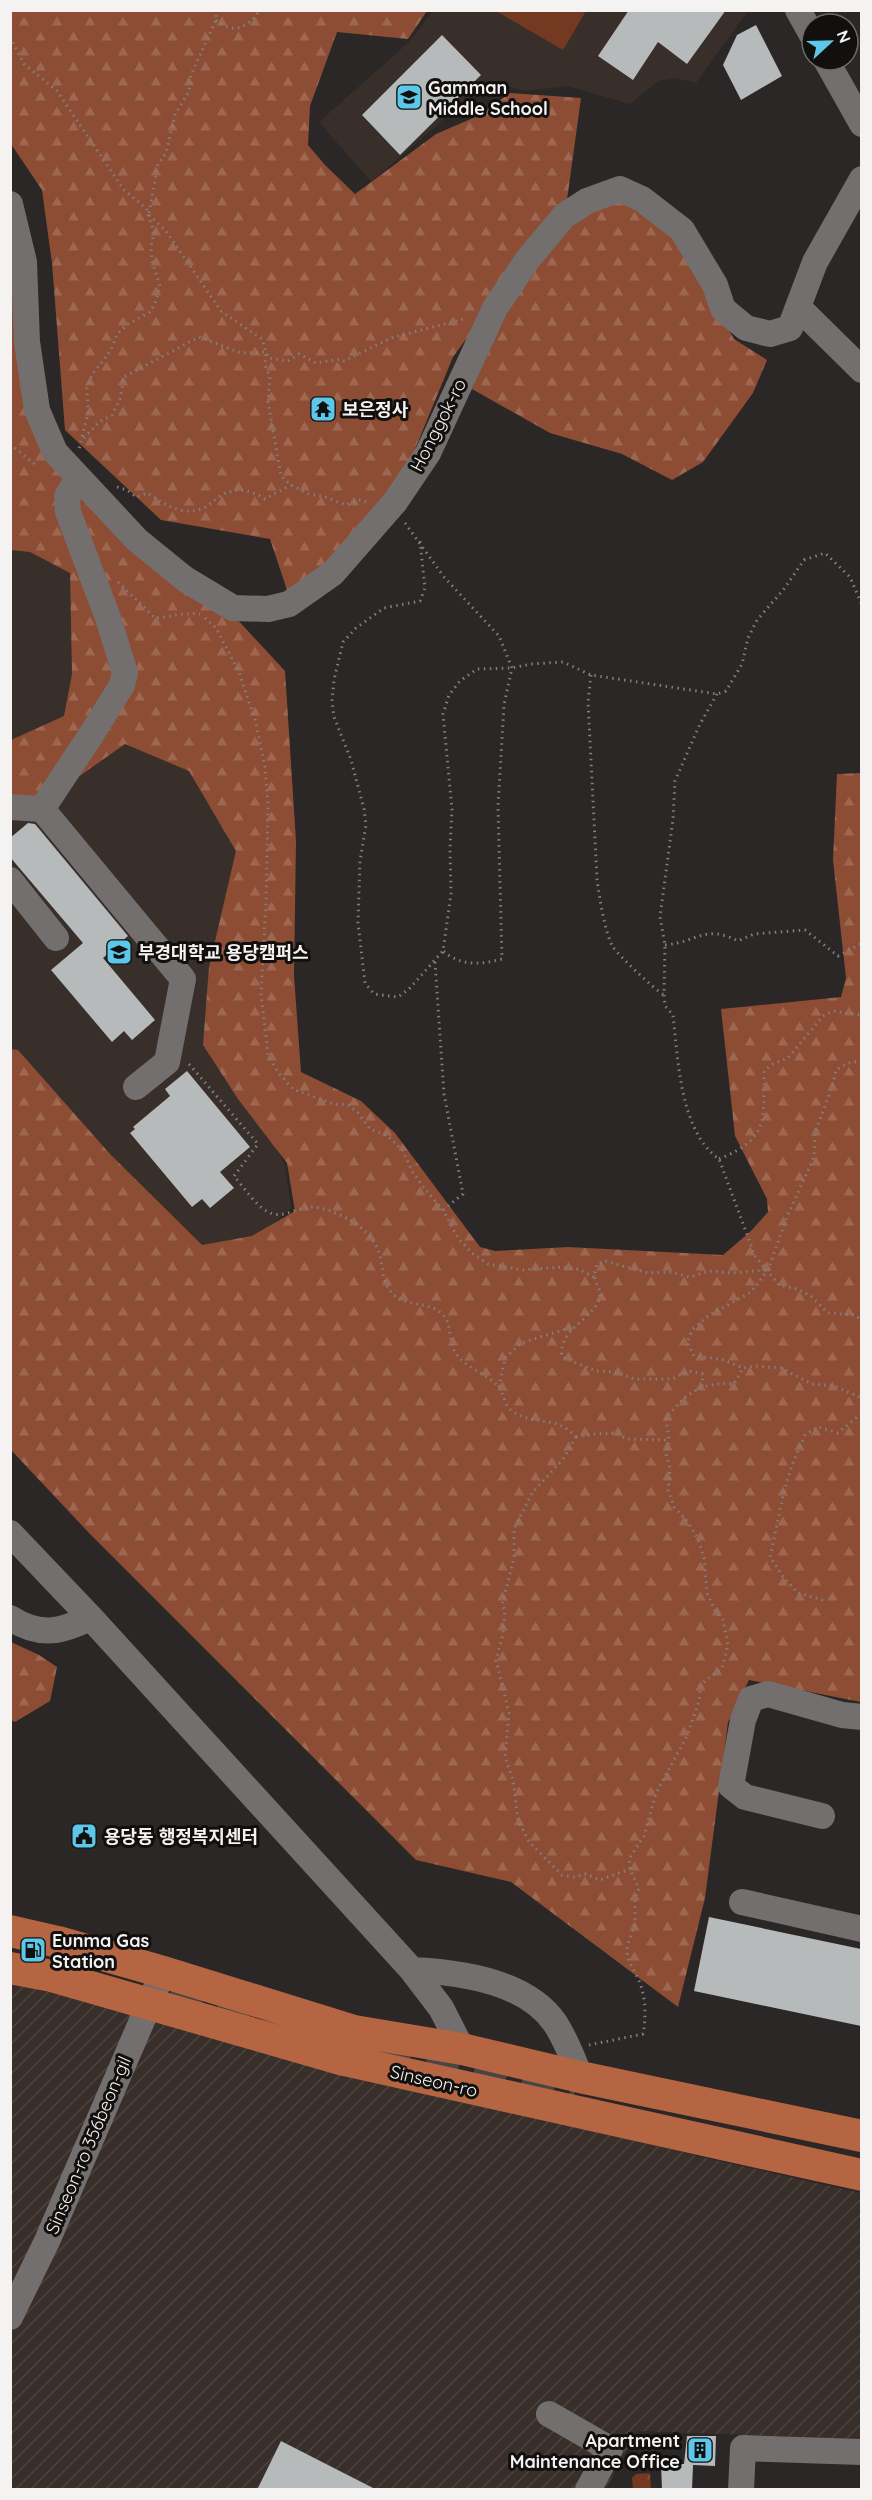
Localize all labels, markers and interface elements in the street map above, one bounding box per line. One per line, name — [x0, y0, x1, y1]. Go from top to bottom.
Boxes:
north arrow — [800, 12, 860, 72]
text: N — [832, 27, 855, 46]
place label: Gamman Middle School — [428, 76, 548, 120]
school or university icon: Gamman Middle School — [394, 82, 424, 112]
street label: Honggok-ro — [405, 375, 471, 475]
temple icon: 보은정사 — [308, 394, 338, 424]
place label: 보은정사 — [342, 398, 409, 421]
school or university icon: 부경대학교 용당캠퍼스 — [104, 937, 134, 967]
place label: 부경대학교 용당캠퍼스 — [138, 941, 309, 964]
public building icon: 용당동 행정복지센터 — [69, 1821, 99, 1851]
place label: 용당동 행정복지센터 — [104, 1825, 258, 1848]
place label: Eunma Gas Station — [52, 1929, 149, 1973]
fuel station icon: Eunma Gas Station — [18, 1935, 48, 1965]
street label: Sinseon-ro 356beon-gil — [40, 2053, 136, 2237]
street label: Sinseon-ro — [388, 2060, 480, 2102]
place label: Apartment Maintenance Office — [510, 2429, 680, 2473]
building icon: Apartment Maintenance Office — [685, 2435, 715, 2465]

